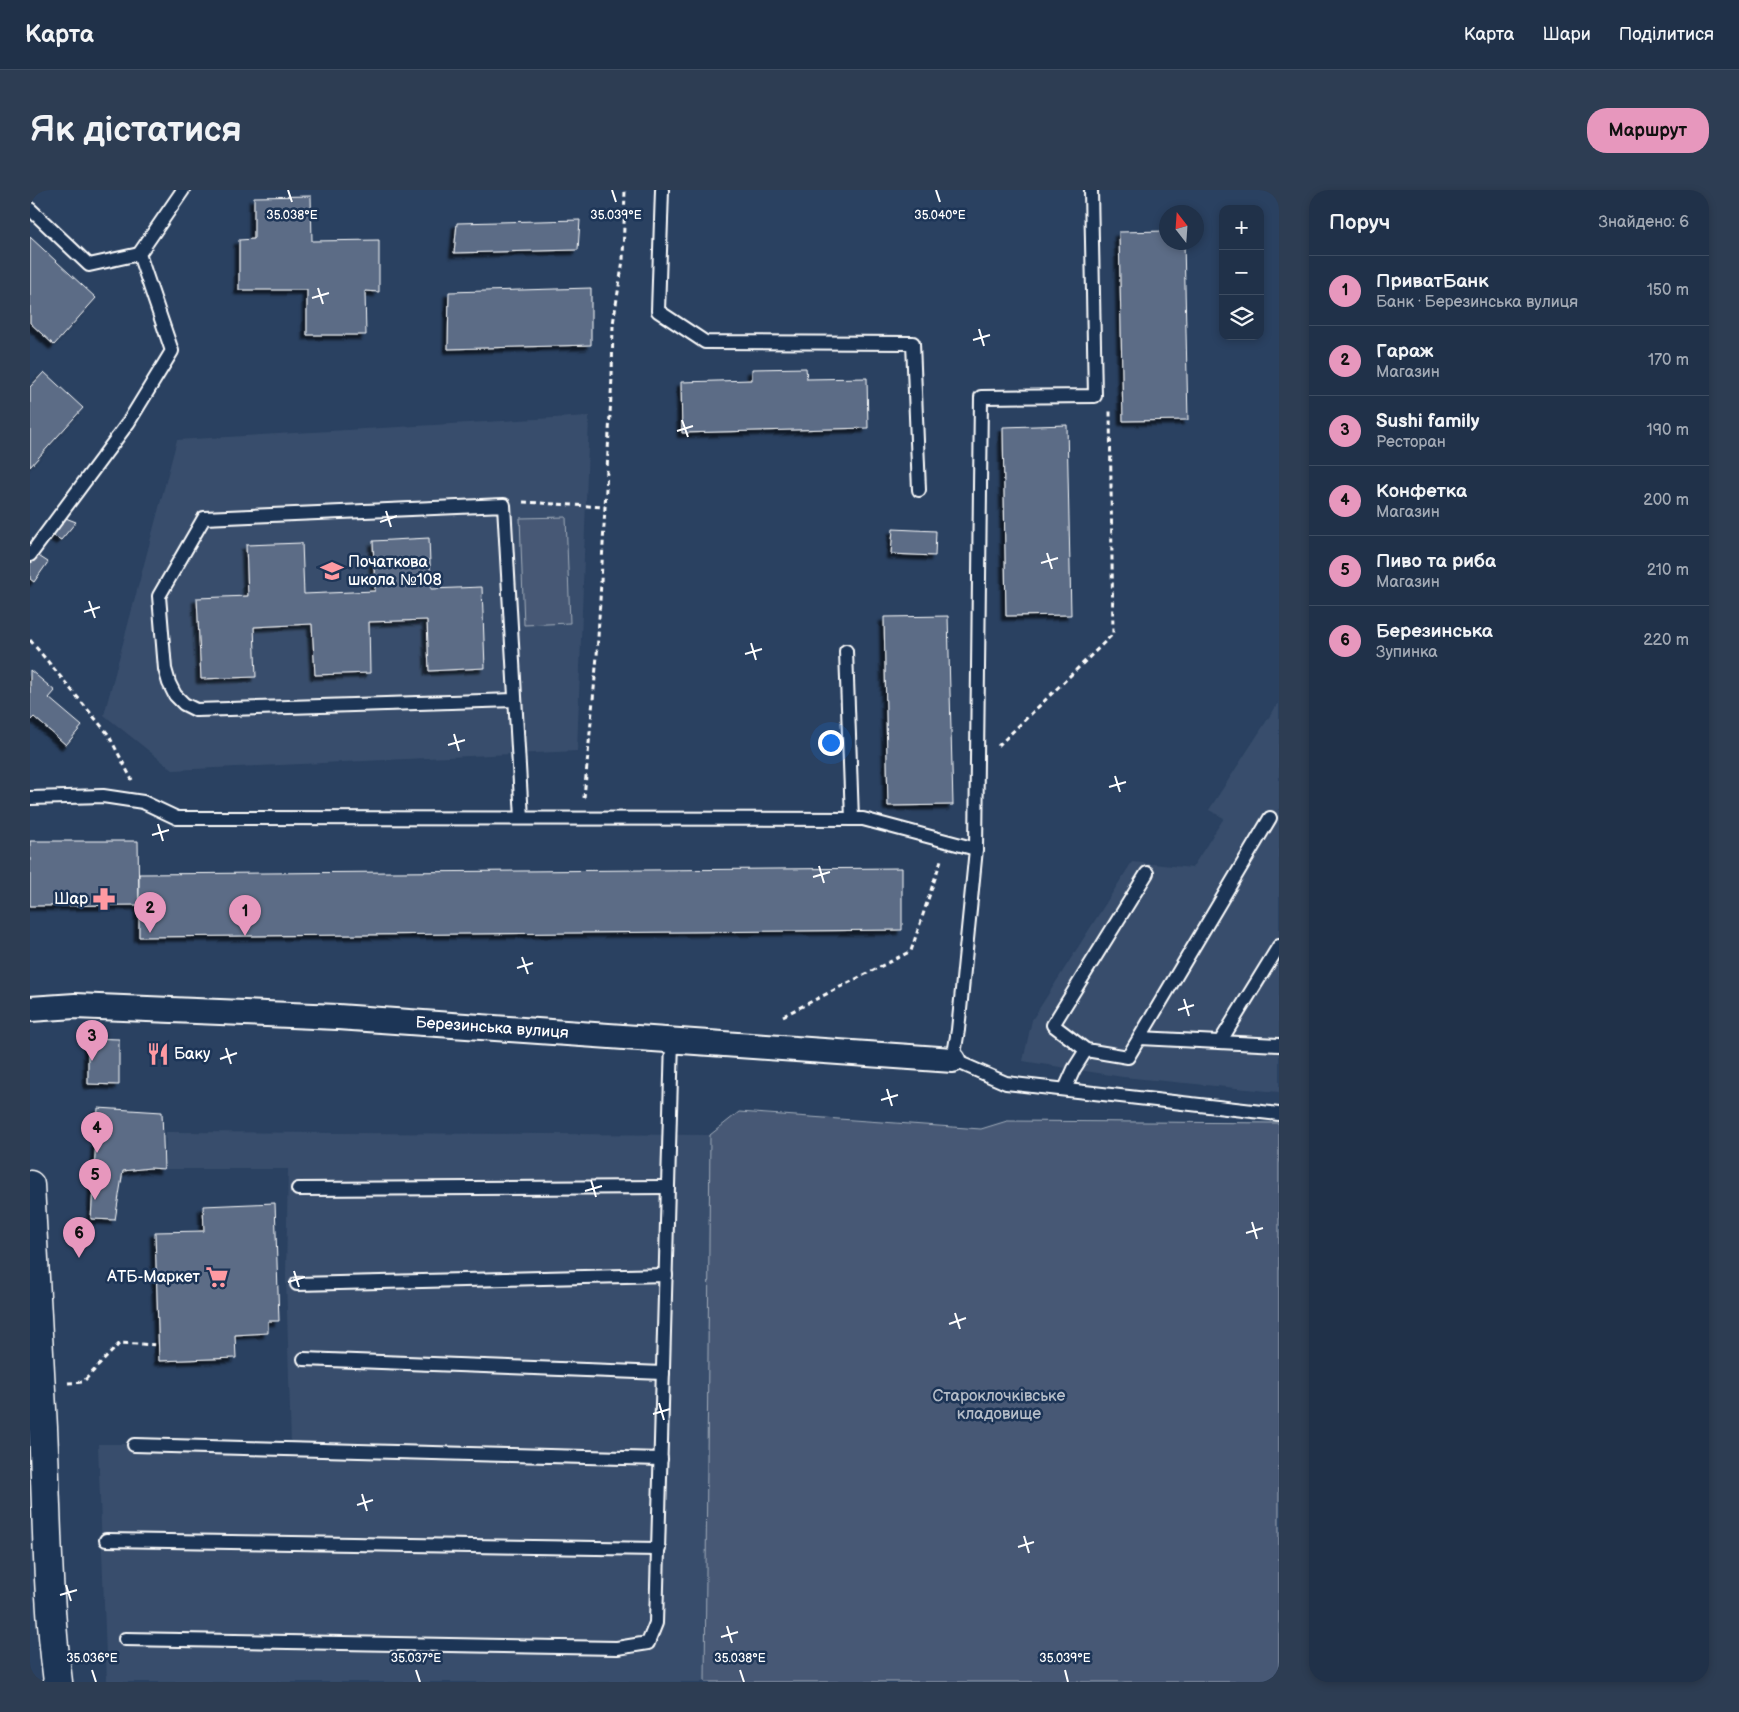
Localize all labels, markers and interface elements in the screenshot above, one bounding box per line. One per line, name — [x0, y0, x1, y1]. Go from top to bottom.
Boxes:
text: Карта — [25, 20, 94, 49]
text: Карта — [1464, 24, 1514, 45]
text: Шари — [1542, 24, 1591, 45]
text: Поділитися — [1619, 24, 1714, 45]
button: Маршрут — [1587, 108, 1709, 153]
text: Як дістатися — [30, 109, 242, 152]
north arrow — [1159, 205, 1204, 250]
map controls — [1219, 205, 1264, 340]
button: + — [1219, 205, 1264, 250]
text: 35.038°E — [266, 208, 318, 223]
text: 35.039°E — [590, 208, 642, 223]
text: 35.040°E — [914, 208, 966, 223]
text: Поруч — [1329, 210, 1390, 235]
text: Знайдено: 6 — [1599, 213, 1689, 232]
button: − — [1219, 250, 1264, 295]
text: ПриватБанк — [1376, 270, 1488, 293]
text: 1 — [1342, 281, 1348, 300]
text: 150 m — [1647, 281, 1689, 300]
text: Банк · Березинська вулиця — [1376, 293, 1578, 312]
button: layers — [1219, 295, 1264, 340]
text: Гараж — [1376, 340, 1433, 363]
text: 2 — [1340, 351, 1350, 370]
text: 170 m — [1648, 351, 1689, 370]
text: Магазин — [1376, 363, 1440, 382]
text: Sushi family — [1376, 410, 1479, 433]
text: 3 — [1340, 421, 1350, 440]
text: 190 m — [1647, 421, 1689, 440]
text: Ресторан — [1376, 433, 1446, 452]
text: Конфетка — [1376, 480, 1467, 503]
text: 4 — [1340, 491, 1350, 510]
text: 200 m — [1643, 491, 1689, 510]
text: Магазин — [1376, 503, 1440, 522]
text: Пиво та риба — [1376, 550, 1496, 573]
place label: Початкова школа №108 — [348, 553, 442, 590]
school or university icon: Початкова школа №108 — [319, 558, 345, 584]
text: 5 — [1340, 561, 1350, 580]
text: 210 m — [1647, 561, 1689, 580]
text: Магазин — [1376, 573, 1440, 592]
text: Березинська — [1376, 620, 1493, 643]
text: 6 — [1340, 631, 1350, 650]
text: 220 m — [1643, 631, 1689, 650]
text: Зупинка — [1376, 643, 1438, 662]
your location — [818, 730, 844, 756]
pharmacy icon: Шар — [91, 886, 117, 912]
place label: Шар — [54, 890, 88, 909]
pin: 2 — [134, 892, 166, 933]
pin: 1 — [229, 895, 261, 936]
street label: Березинська вулиця — [415, 1013, 569, 1043]
pin: 3 — [76, 1020, 108, 1061]
restaurant icon: Баку — [145, 1041, 171, 1067]
place label: Баку — [174, 1045, 211, 1064]
pin: 4 — [81, 1112, 113, 1153]
pin: 5 — [79, 1159, 111, 1200]
pin: 6 — [63, 1217, 95, 1258]
supermarket icon: АТБ-Маркет — [204, 1264, 230, 1290]
place label: АТБ-Маркет — [106, 1268, 201, 1287]
park label: Староклочківське кладовище — [932, 1387, 1066, 1424]
text: 35.036°E — [66, 1651, 118, 1666]
text: 35.037°E — [391, 1651, 441, 1666]
text: 35.038°E — [714, 1651, 766, 1666]
text: 35.039°E — [1039, 1651, 1091, 1666]

